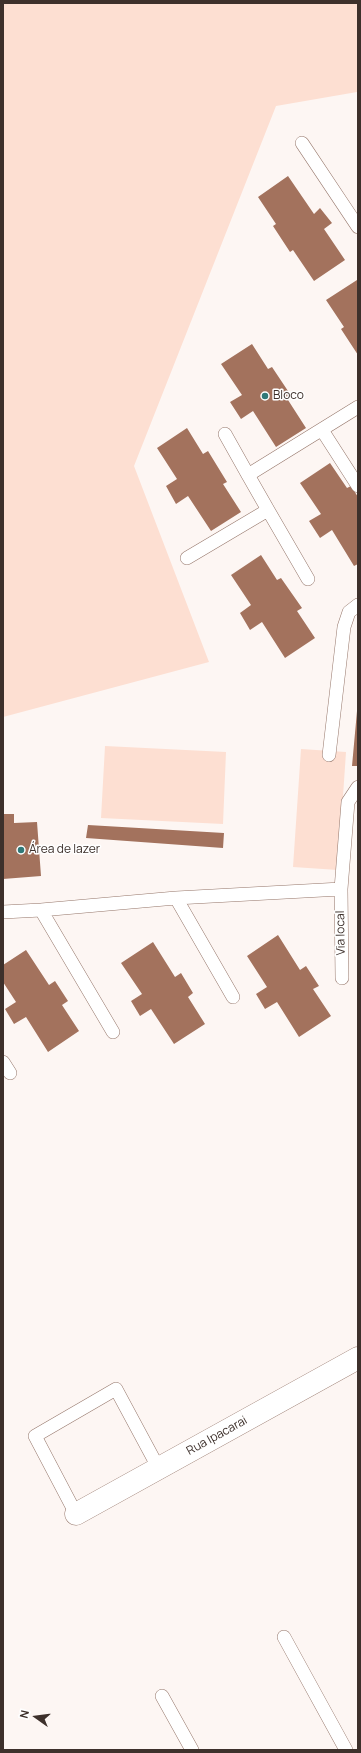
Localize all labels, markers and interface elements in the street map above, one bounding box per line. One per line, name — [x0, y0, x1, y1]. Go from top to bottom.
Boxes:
place label: Bloco — [273, 389, 304, 403]
marker: Bloco — [260, 391, 270, 401]
place label: Área de lazer — [29, 843, 100, 857]
marker: Área de lazer — [16, 845, 26, 855]
street label: Via local — [333, 910, 349, 956]
street label: Rua Ipacarai — [184, 1413, 250, 1459]
north arrow — [16, 1697, 56, 1737]
text: N — [16, 1708, 32, 1720]

